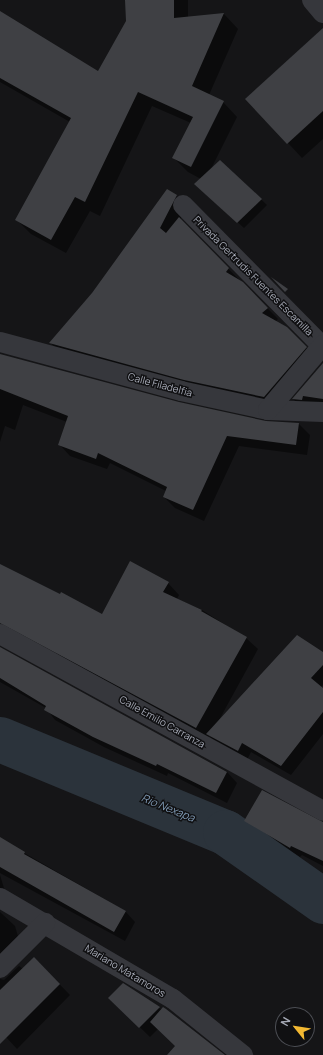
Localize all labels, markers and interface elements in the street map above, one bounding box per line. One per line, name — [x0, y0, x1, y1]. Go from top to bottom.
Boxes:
street label: Privada Gertrudis Fuentes Escamilla — [191, 214, 315, 338]
street label: Calle Filadelfia — [126, 371, 194, 399]
street label: Calle Emilio Carranza — [117, 693, 207, 751]
water label: Rio Nexapa — [139, 791, 197, 825]
street label: Mariano Matamoros — [83, 942, 167, 1000]
north arrow — [275, 1007, 315, 1047]
text: N — [277, 1014, 294, 1028]

